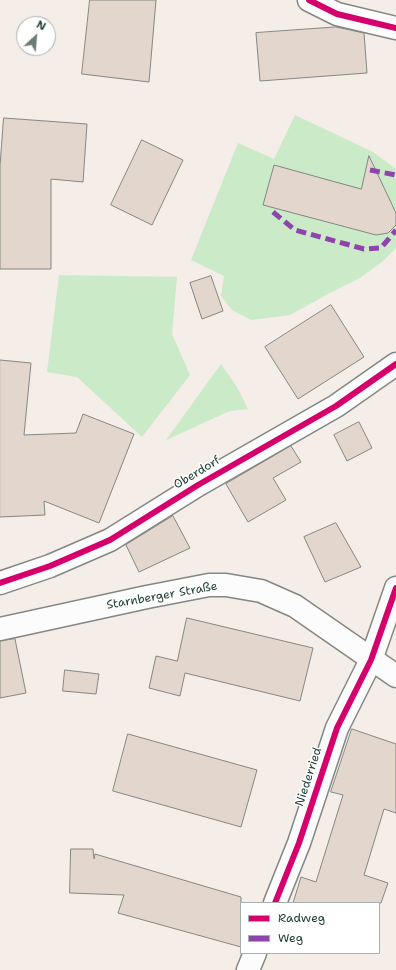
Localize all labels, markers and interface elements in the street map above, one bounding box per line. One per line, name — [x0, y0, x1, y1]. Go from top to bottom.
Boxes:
north arrow — [16, 16, 56, 56]
text: N — [34, 17, 48, 34]
street label: Oberdorf — [171, 453, 223, 493]
street label: Starnberger Straße — [105, 579, 219, 613]
street label: Niederried — [293, 746, 325, 808]
legend — [240, 902, 380, 954]
text: Radweg — [278, 910, 325, 926]
text: Weg — [278, 930, 303, 946]

